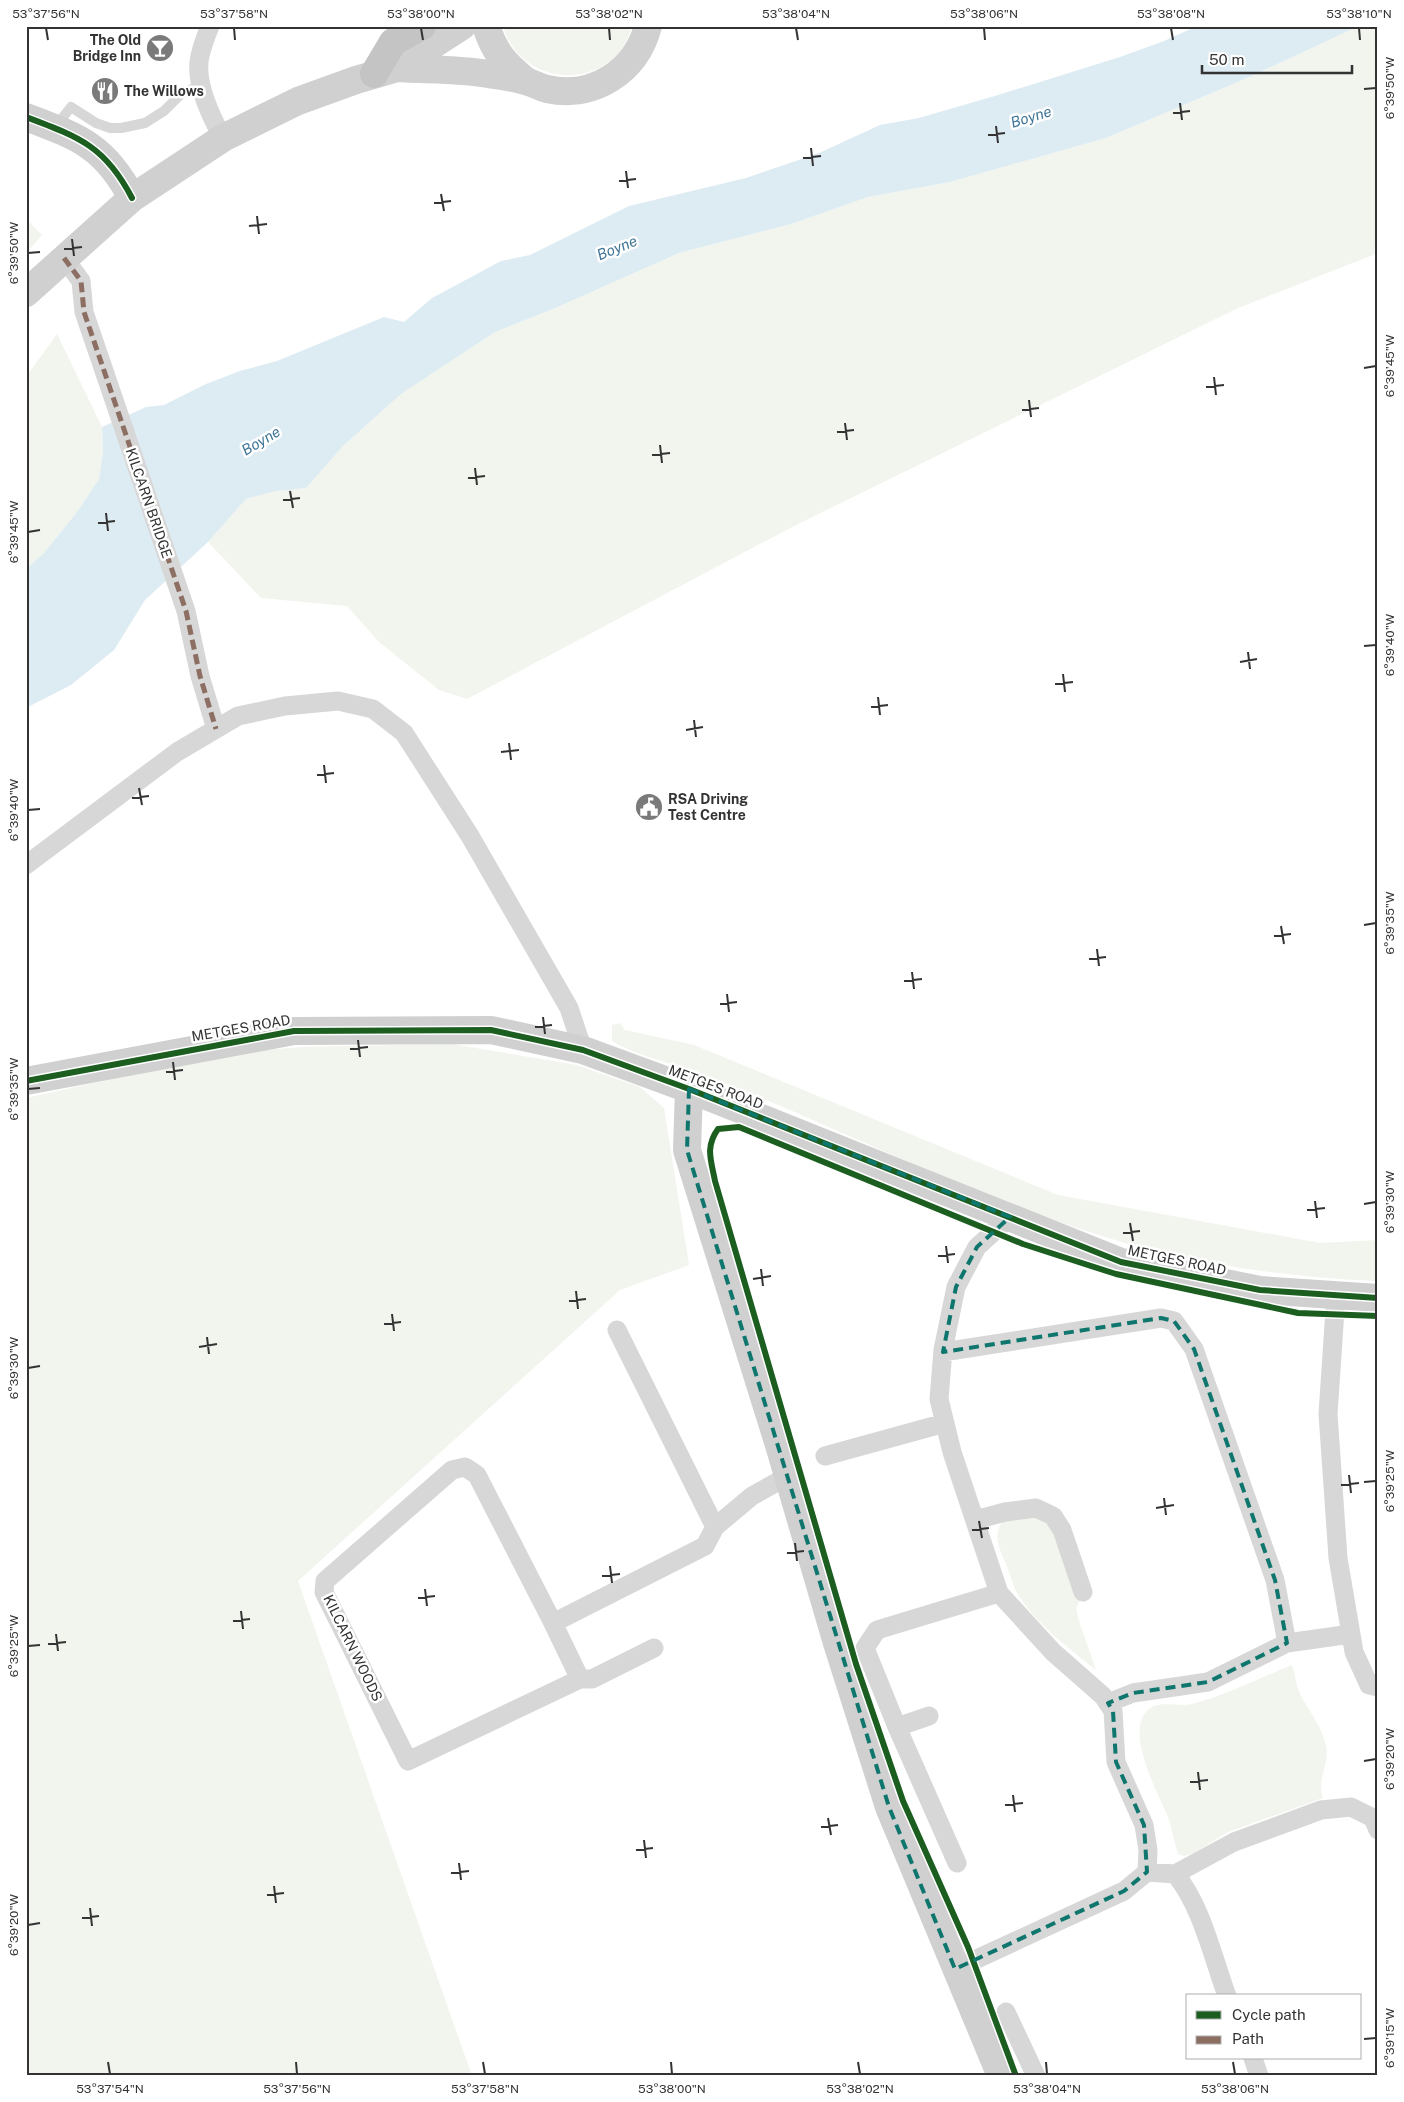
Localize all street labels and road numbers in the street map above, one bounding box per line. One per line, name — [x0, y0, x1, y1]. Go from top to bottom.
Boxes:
street label: KILCARN BRIDGE — [123, 446, 175, 560]
street label: METGES ROAD — [190, 1011, 292, 1045]
street label: METGES ROAD — [666, 1062, 766, 1112]
street label: METGES ROAD — [1126, 1242, 1228, 1278]
street label: KILCARN WOODS — [320, 1592, 386, 1704]

